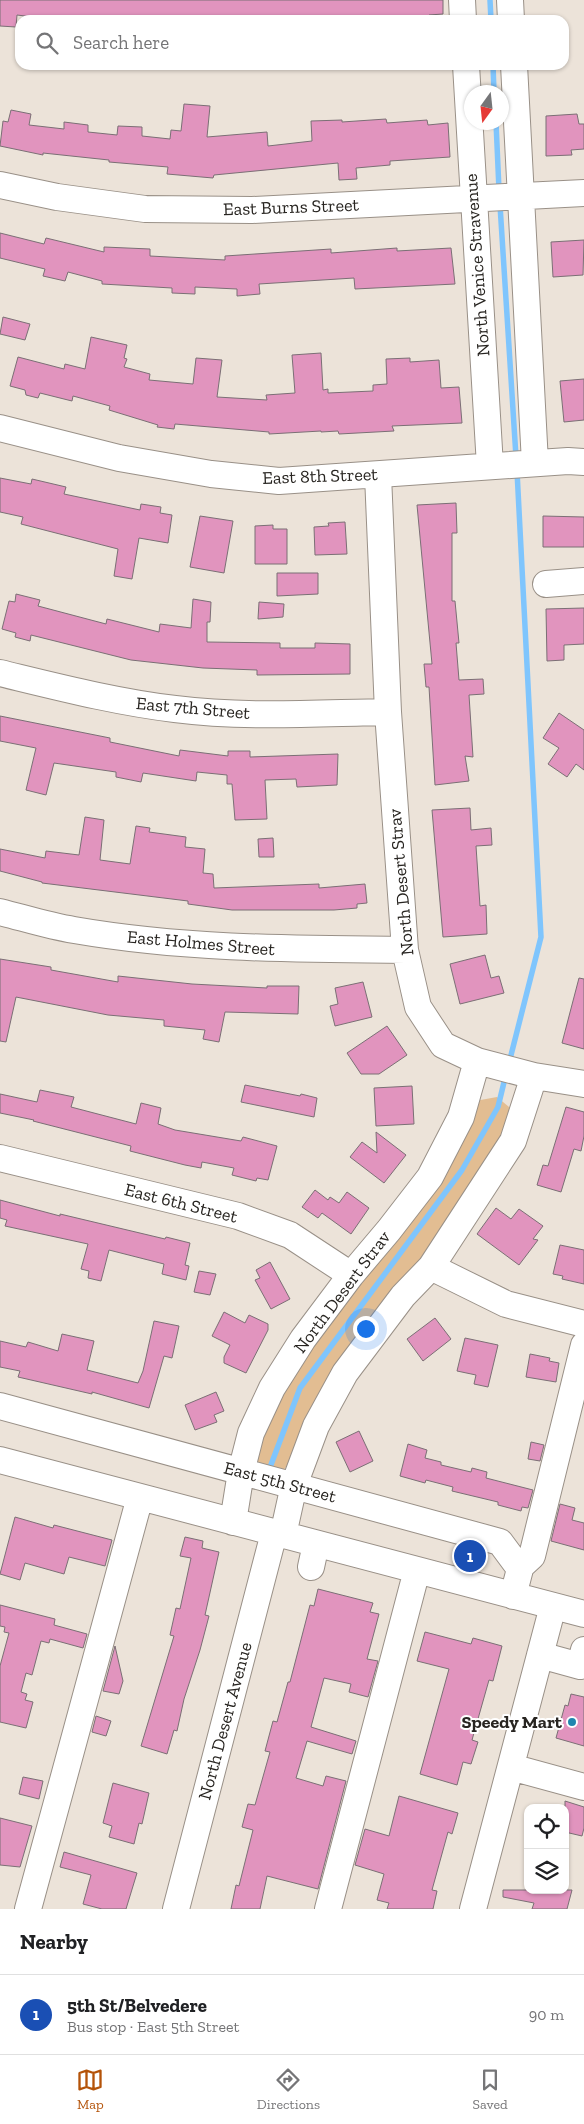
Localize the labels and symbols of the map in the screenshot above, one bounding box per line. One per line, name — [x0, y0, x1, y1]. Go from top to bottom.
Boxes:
north arrow — [464, 85, 509, 130]
street label: North Venice Stravenue — [460, 173, 494, 357]
street label: East Burns Street — [223, 194, 360, 220]
street label: East 8th Street — [262, 463, 379, 489]
street label: East 7th Street — [135, 692, 251, 724]
street label: North Desert Strav — [384, 808, 418, 956]
street label: East Holmes Street — [126, 926, 276, 960]
street label: East 6th Street — [122, 1178, 240, 1228]
street label: North Desert Strav — [289, 1226, 395, 1358]
your location — [353, 1316, 379, 1342]
street label: East 5th Street — [221, 1456, 339, 1508]
pin: 1 — [454, 1537, 486, 1575]
street label: North Desert Avenue — [193, 1640, 257, 1802]
place label: Speedy Mart — [462, 1711, 563, 1733]
marker: Speedy Mart — [566, 1716, 578, 1728]

